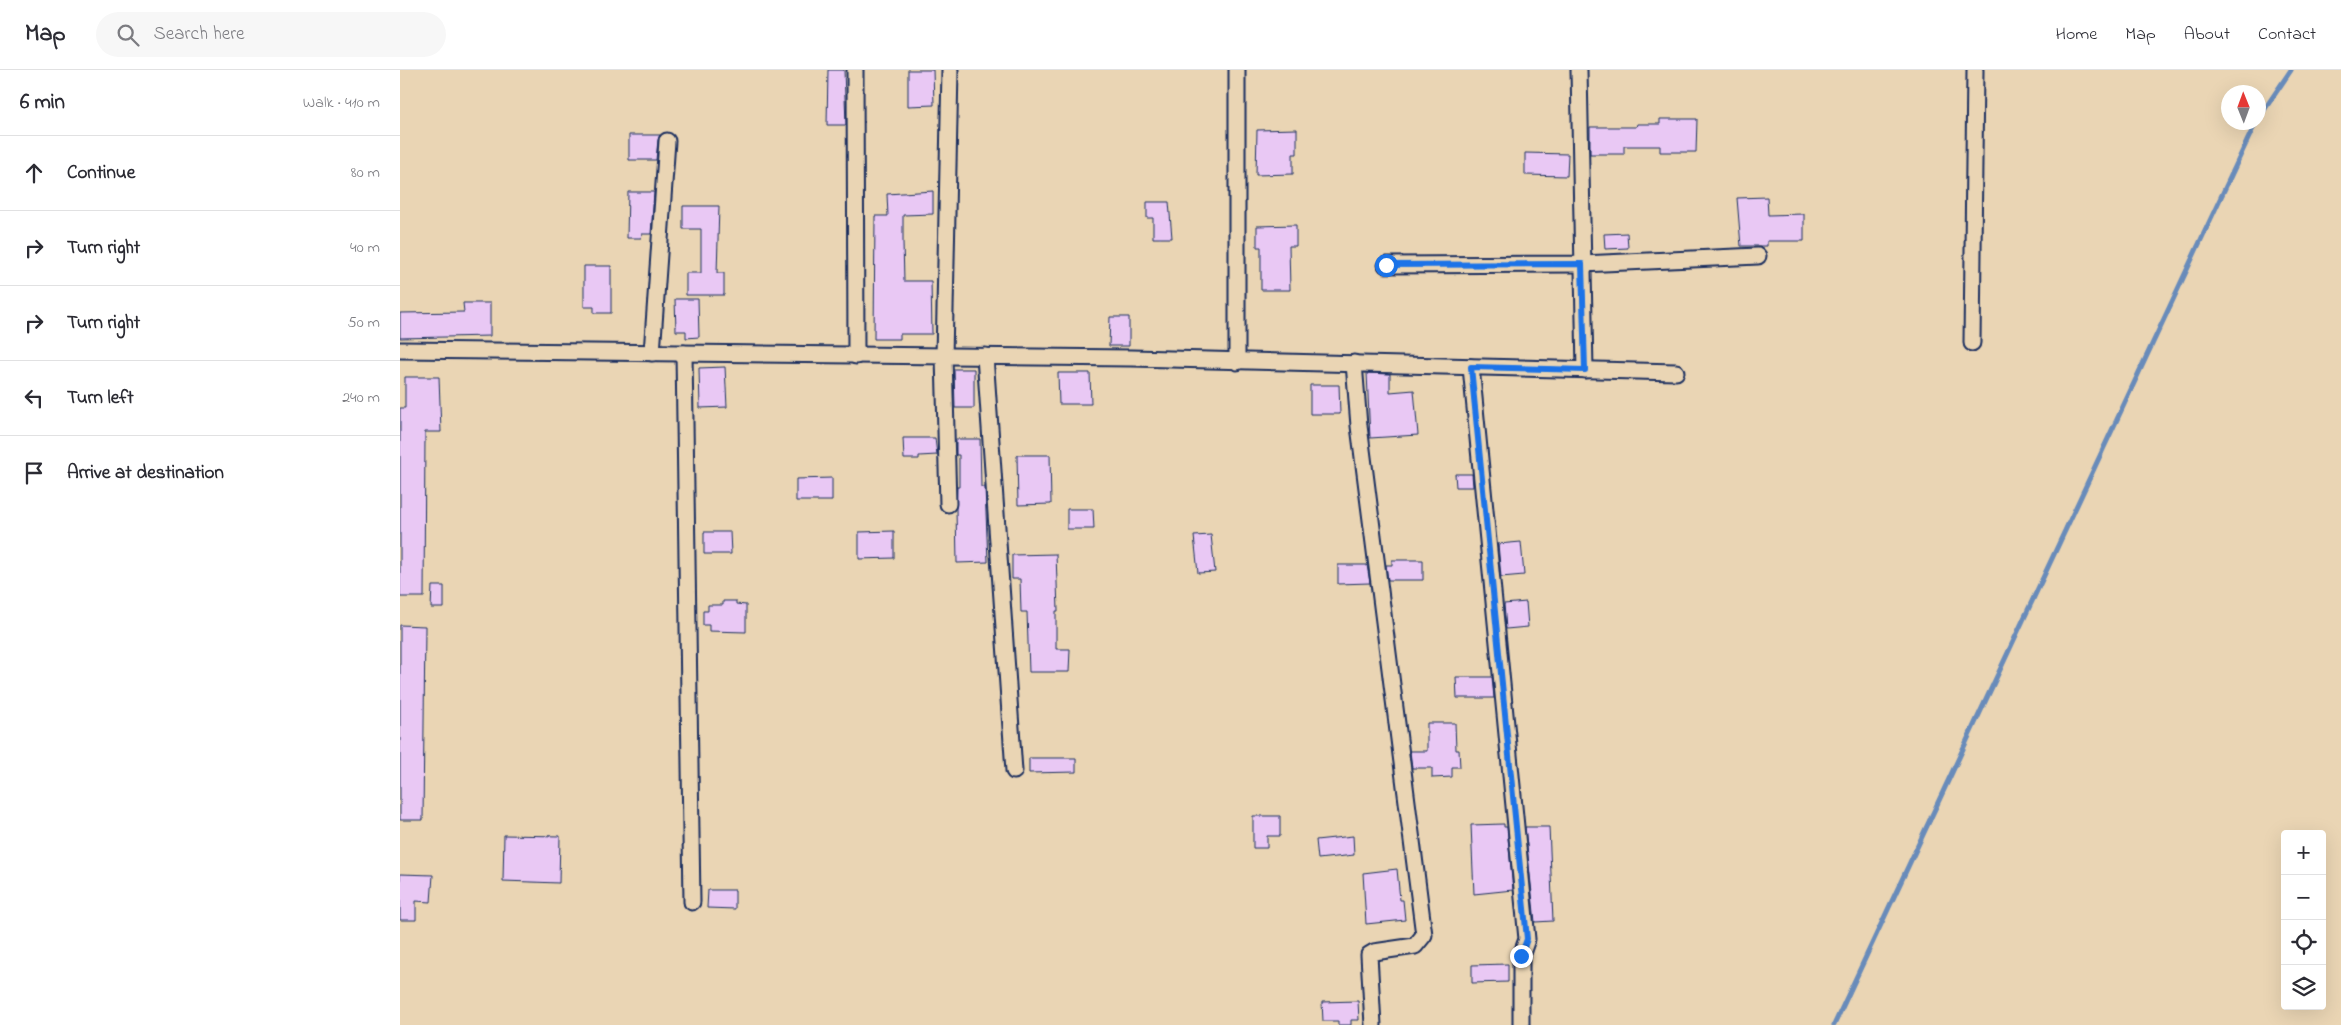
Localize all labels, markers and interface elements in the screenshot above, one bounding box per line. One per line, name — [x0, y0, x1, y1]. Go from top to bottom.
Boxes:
search box — [96, 12, 446, 57]
text: Map — [25, 17, 66, 52]
icon: search — [114, 21, 142, 49]
text: Search here — [154, 21, 245, 48]
text: Home — [2056, 22, 2097, 48]
text: Map — [2125, 22, 2156, 48]
text: About — [2184, 22, 2230, 48]
text: Contact — [2258, 22, 2316, 48]
north arrow — [2221, 85, 2266, 130]
text: 6 min — [20, 88, 65, 118]
text: Walk · 410 m — [303, 91, 380, 115]
icon: ahead — [20, 159, 48, 187]
text: Continue — [67, 160, 135, 187]
text: 80 m — [351, 161, 380, 185]
icon: right — [20, 234, 48, 262]
text: Turn right — [67, 235, 140, 262]
text: 40 m — [350, 236, 380, 260]
route start — [1375, 254, 1398, 277]
icon: right — [20, 309, 48, 337]
text: Turn right — [67, 310, 140, 337]
text: 50 m — [348, 311, 380, 335]
icon: left — [20, 384, 48, 412]
text: Turn left — [67, 385, 134, 412]
text: 240 m — [342, 386, 380, 410]
icon: arrive — [20, 459, 48, 487]
text: Arrive at destination — [67, 460, 224, 487]
map controls — [2281, 830, 2326, 1010]
button: + — [2281, 830, 2326, 875]
button: − — [2281, 875, 2326, 920]
button: locate — [2281, 920, 2326, 965]
route end — [1510, 945, 1533, 968]
button: layers — [2281, 965, 2326, 1010]

